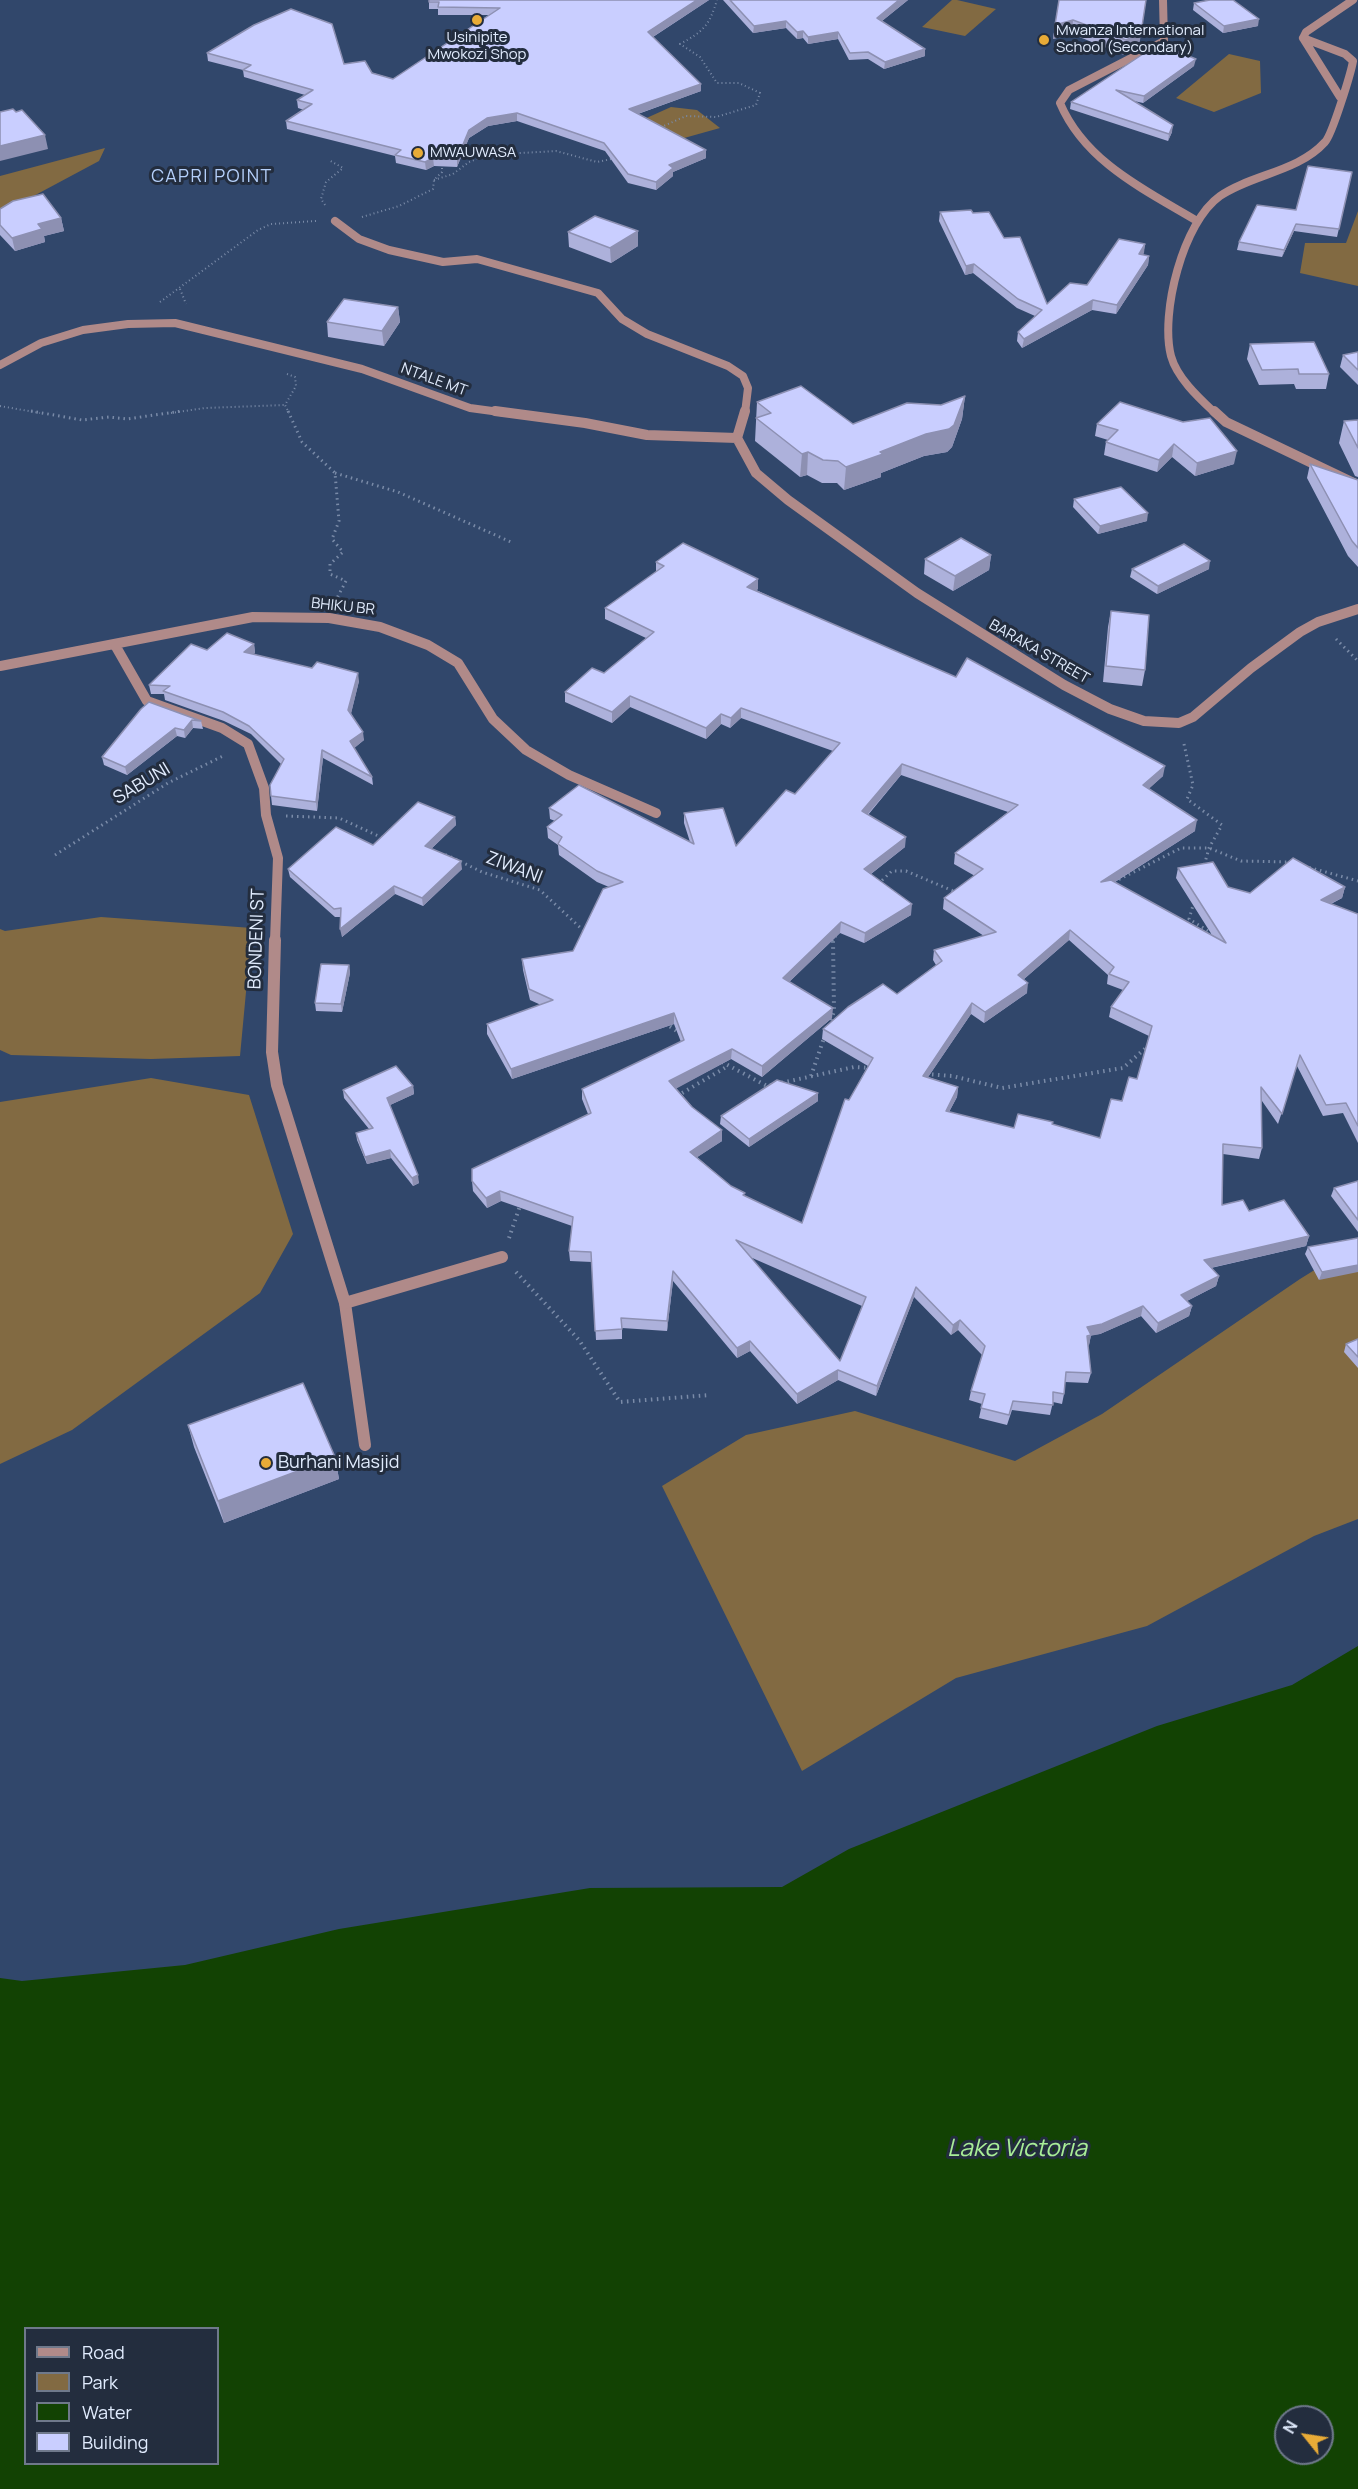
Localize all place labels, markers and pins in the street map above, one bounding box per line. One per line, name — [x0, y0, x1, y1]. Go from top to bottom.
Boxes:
marker: Usinipite Mwokozi Shop — [470, 13, 484, 27]
place label: Mwanza International School (Secondary) — [1056, 22, 1204, 57]
place label: Usinipite Mwokozi Shop — [428, 29, 526, 64]
marker: Mwanza International School (Secondary) — [1037, 33, 1051, 47]
place label: MWAUWASA — [430, 144, 516, 162]
marker: MWAUWASA — [411, 146, 425, 160]
place label: Burhani Masjid — [278, 1452, 399, 1474]
marker: Burhani Masjid — [259, 1456, 273, 1470]

